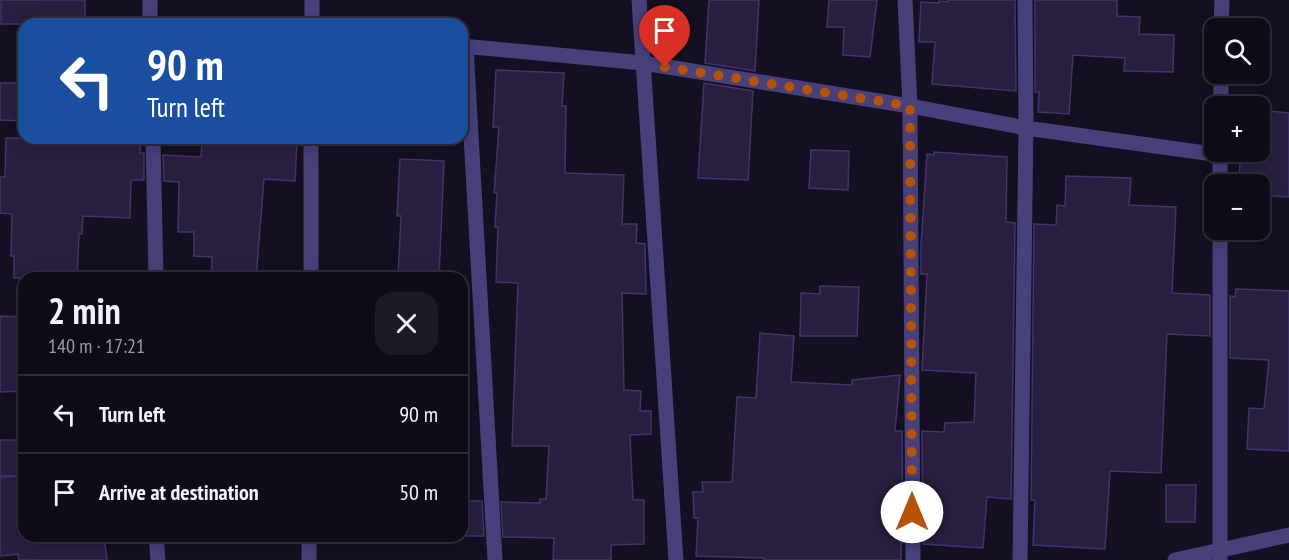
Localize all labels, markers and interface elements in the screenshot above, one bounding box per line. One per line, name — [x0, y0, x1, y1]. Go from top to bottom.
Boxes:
pin — [639, 5, 690, 67]
icon: arrive — [648, 14, 681, 47]
map controls — [1204, 18, 1270, 240]
button: search — [1204, 18, 1270, 84]
text: 90 m — [147, 37, 224, 92]
icon: left — [48, 42, 126, 120]
text: Turn left — [147, 90, 225, 124]
button: + — [1204, 96, 1270, 162]
button: − — [1204, 174, 1270, 240]
text: 2 min — [48, 287, 121, 334]
button: close — [375, 292, 438, 355]
text: 140 m · 17:21 — [48, 333, 145, 359]
icon: left — [48, 398, 81, 431]
text: Turn left — [99, 400, 165, 428]
text: 90 m — [399, 400, 438, 428]
icon: arrive — [48, 476, 81, 509]
text: Arrive at destination — [99, 478, 259, 506]
text: 50 m — [399, 478, 438, 506]
position arrow — [880, 480, 944, 544]

